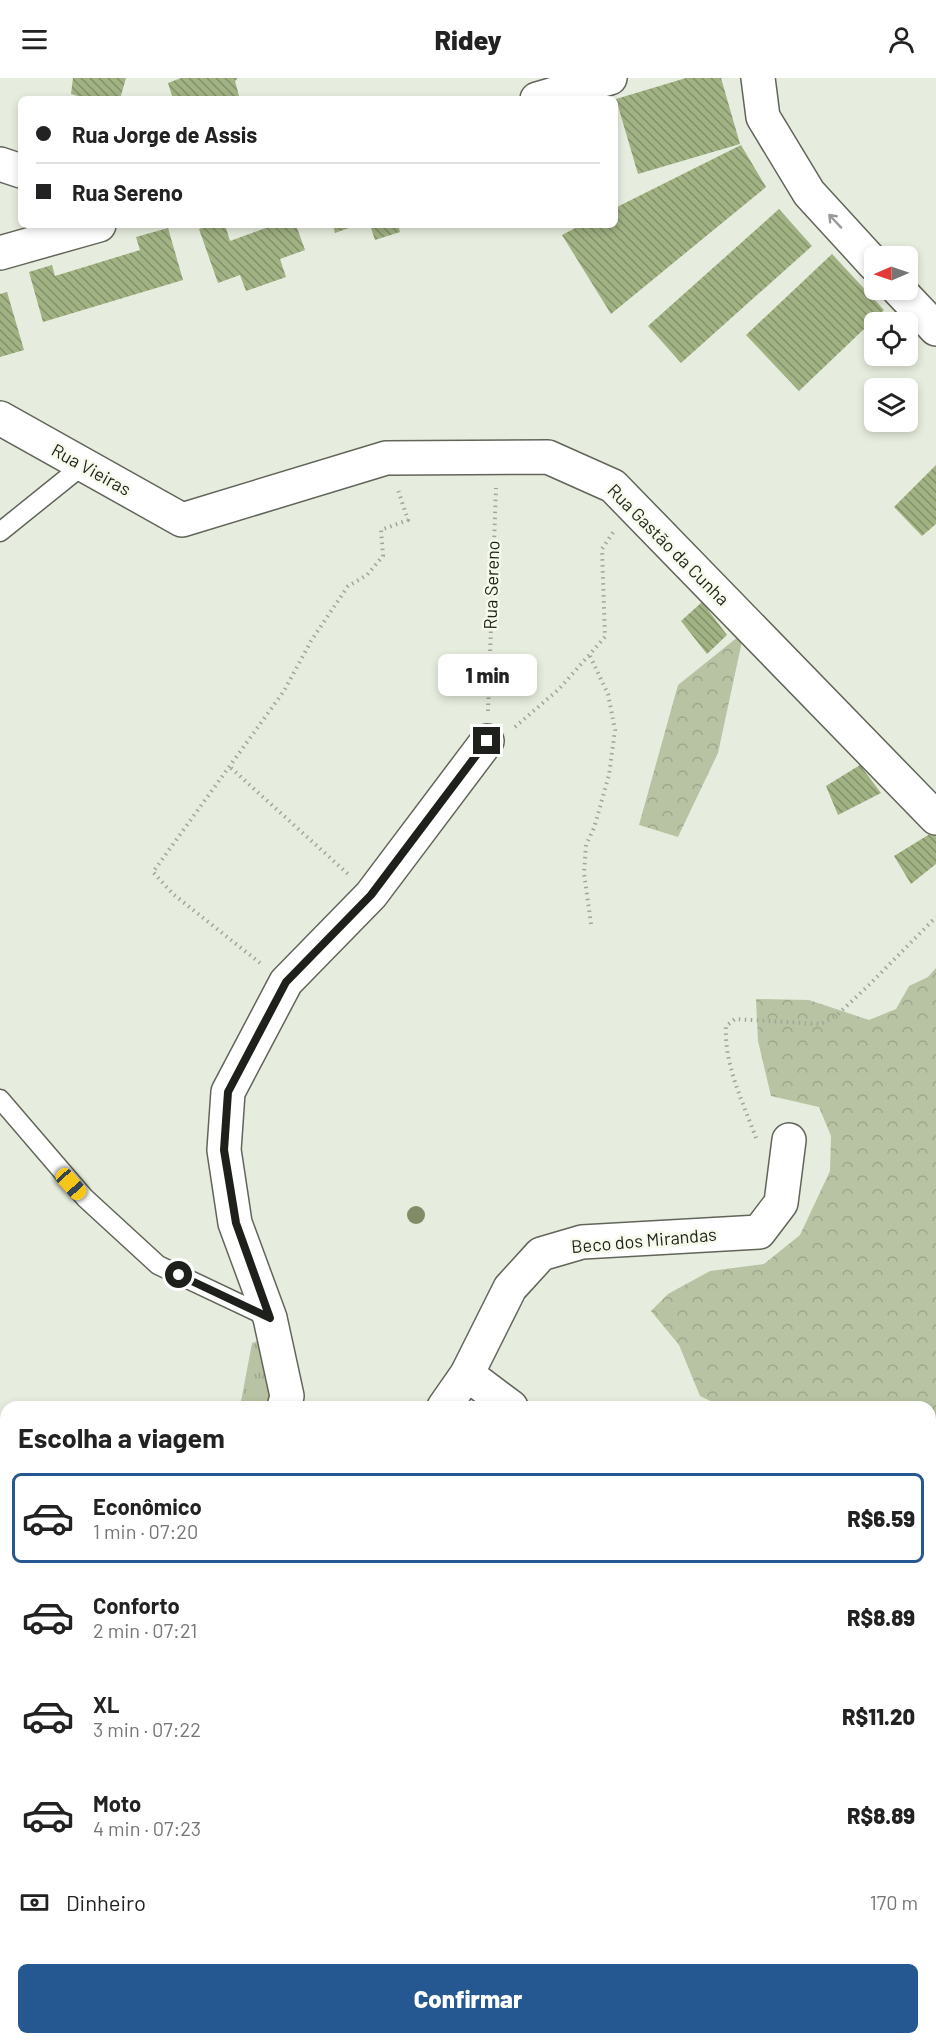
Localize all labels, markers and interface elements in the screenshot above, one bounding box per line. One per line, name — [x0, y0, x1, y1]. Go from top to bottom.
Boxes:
icon: menu — [18, 23, 51, 56]
text: Ridey — [435, 23, 501, 55]
icon: person — [885, 23, 918, 56]
text: Rua Jorge de Assis — [72, 121, 257, 147]
text: Rua Sereno — [72, 179, 183, 205]
one-way arrow — [828, 213, 842, 228]
north arrow — [864, 246, 918, 300]
map controls — [864, 246, 918, 432]
button: locate — [864, 312, 918, 366]
button: layers — [864, 378, 918, 432]
street label: Rua Vieiras — [48, 438, 135, 500]
street label: Rua Gastão da Cunha — [603, 479, 734, 610]
street label: Rua Sereno — [478, 540, 504, 630]
callout: 1 min — [438, 654, 536, 696]
text: 1 min — [466, 663, 509, 687]
route end — [473, 727, 500, 754]
car — [52, 1165, 90, 1203]
street label: Beco dos Mirandas — [570, 1223, 718, 1257]
route start — [165, 1261, 192, 1288]
text: Escolha a viagem — [18, 1421, 225, 1453]
icon: car — [21, 1491, 75, 1545]
text: Econômico — [93, 1493, 202, 1519]
text: R$6.59 — [847, 1505, 915, 1531]
text: 1 min · 07:20 — [93, 1519, 198, 1543]
icon: car — [21, 1590, 75, 1644]
text: Conforto — [93, 1592, 180, 1618]
text: R$8.89 — [847, 1604, 915, 1630]
text: 2 min · 07:21 — [93, 1618, 197, 1642]
icon: car — [21, 1689, 75, 1743]
text: XL — [93, 1691, 119, 1717]
text: R$11.20 — [842, 1703, 915, 1729]
text: 3 min · 07:22 — [93, 1717, 201, 1741]
icon: car — [21, 1788, 75, 1842]
text: Moto — [93, 1790, 141, 1816]
text: R$8.89 — [847, 1802, 915, 1828]
text: 4 min · 07:23 — [93, 1816, 201, 1840]
icon: cash — [18, 1886, 51, 1919]
text: Dinheiro — [66, 1889, 146, 1915]
text: 170 m — [870, 1890, 918, 1914]
button: Confirmar — [18, 1964, 918, 2033]

